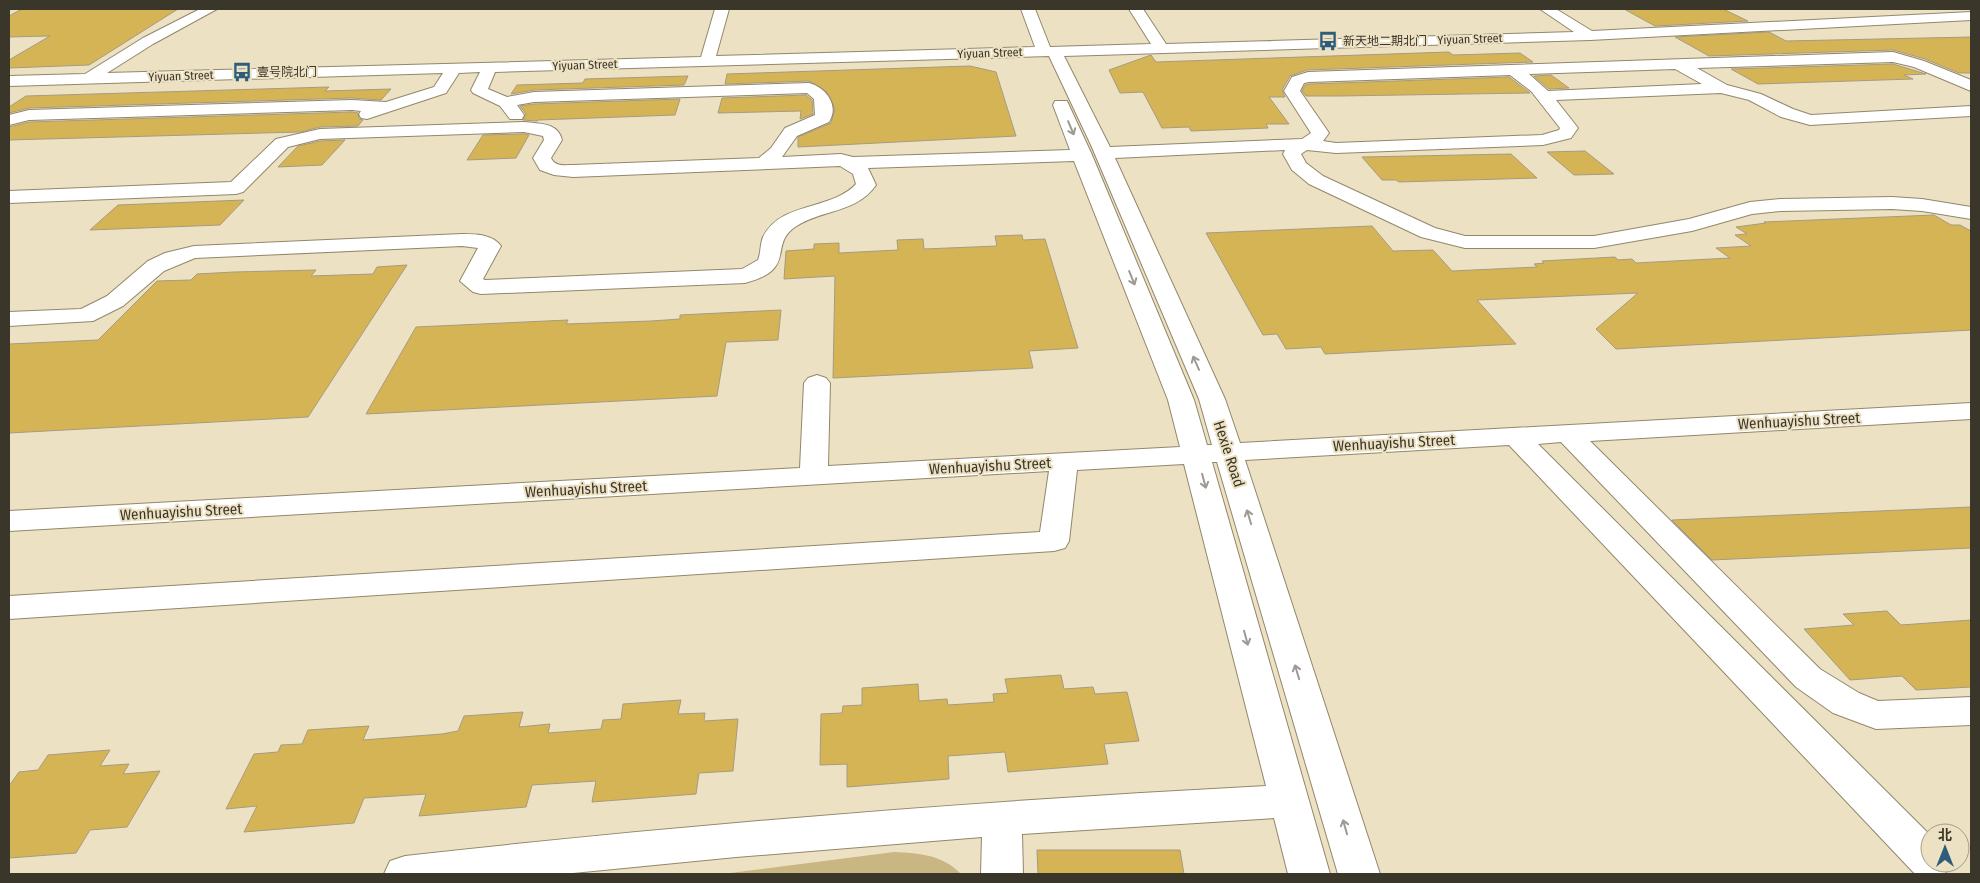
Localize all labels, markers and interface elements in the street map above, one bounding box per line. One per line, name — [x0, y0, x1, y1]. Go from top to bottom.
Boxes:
bus stop icon: 新天地二期北门 — [1317, 30, 1339, 52]
street label: Yiyuan Street — [1437, 31, 1503, 47]
place label: 新天地二期北门 — [1343, 34, 1427, 48]
street label: Yiyuan Street — [957, 45, 1023, 61]
street label: Yiyuan Street — [552, 57, 618, 73]
bus stop icon: 壹号院北门 — [231, 61, 253, 83]
place label: 壹号院北门 — [257, 65, 317, 79]
street label: Yiyuan Street — [148, 68, 214, 84]
one-way arrow — [1067, 120, 1076, 135]
one-way arrow — [1128, 270, 1138, 285]
one-way arrow — [1191, 356, 1201, 371]
street label: Wenhuayishu Street — [1737, 409, 1861, 433]
street label: Hexie Road — [1210, 419, 1248, 489]
street label: Wenhuayishu Street — [1332, 431, 1456, 455]
street label: Wenhuayishu Street — [928, 454, 1052, 478]
one-way arrow — [1200, 472, 1209, 488]
street label: Wenhuayishu Street — [524, 477, 648, 501]
street label: Wenhuayishu Street — [119, 500, 243, 524]
one-way arrow — [1244, 509, 1254, 525]
one-way arrow — [1242, 629, 1252, 645]
one-way arrow — [1292, 664, 1302, 680]
one-way arrow — [1339, 820, 1349, 836]
north arrow — [1920, 823, 1970, 873]
text: 北 — [1938, 827, 1952, 844]

